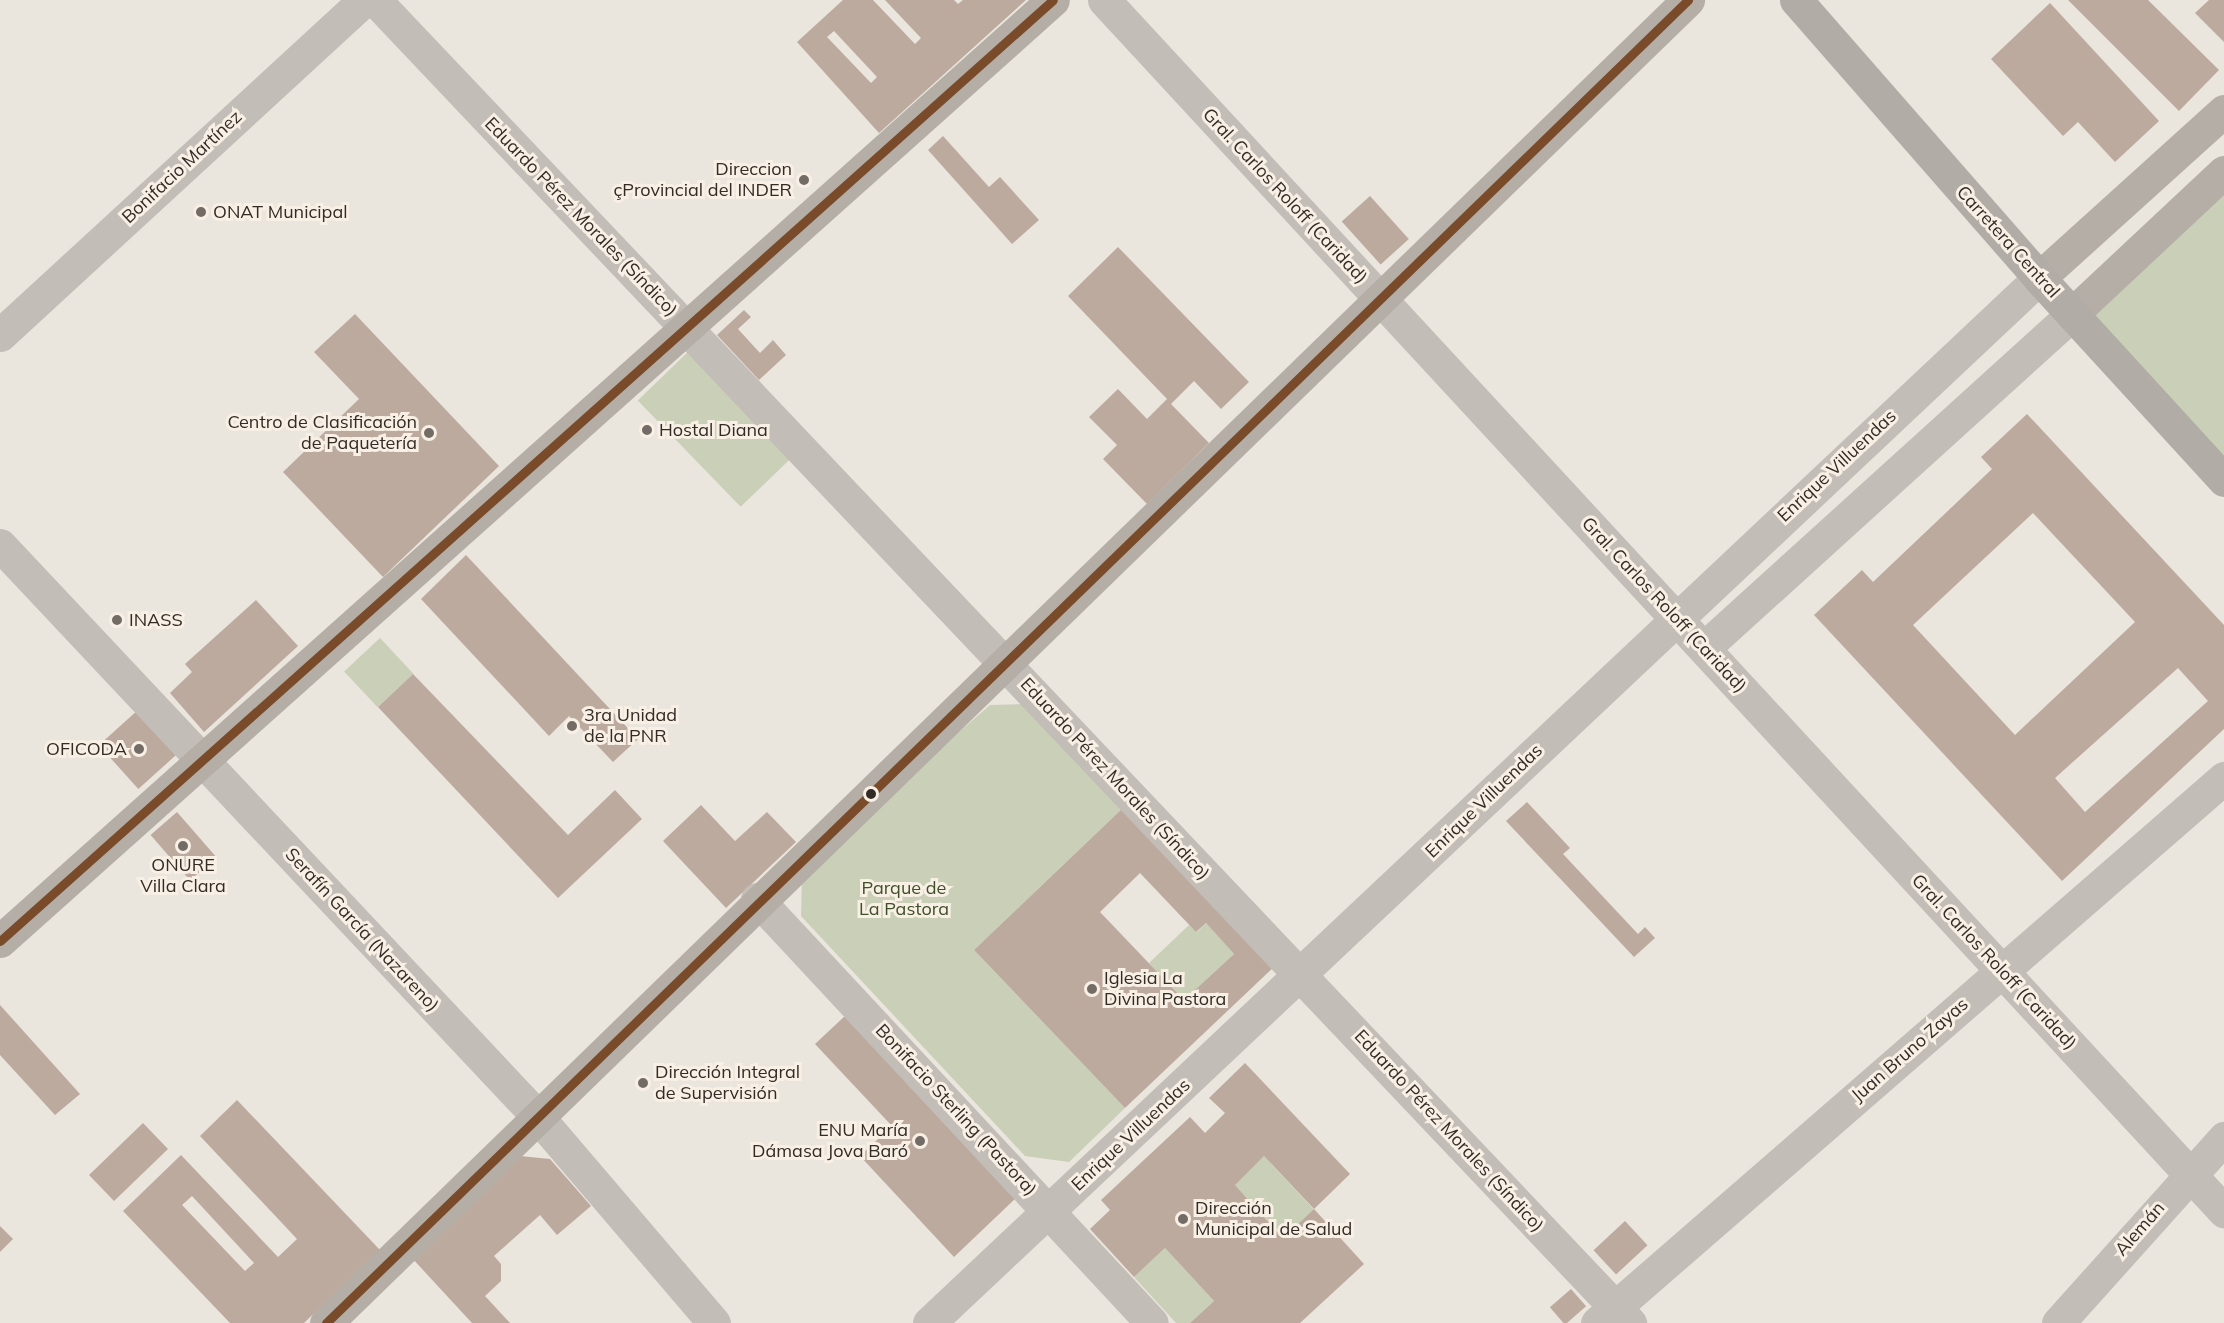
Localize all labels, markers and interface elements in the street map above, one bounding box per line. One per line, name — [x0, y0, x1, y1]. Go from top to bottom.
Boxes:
street label: Gral. Carlos Roloff (Caridad) — [1198, 104, 1372, 288]
street label: Bonifacio Martínez — [118, 106, 246, 228]
street label: Eduardo Pérez Morales (Síndico) — [480, 113, 682, 321]
place label: Direccion çProvincial del INDER — [613, 159, 792, 201]
marker: Direccion çProvincial del INDER — [797, 173, 811, 187]
street label: Carretera Central — [1952, 182, 2064, 302]
place label: ONAT Municipal — [213, 201, 348, 223]
marker: ONAT Municipal — [194, 205, 208, 219]
street label: Enrique Villuendas — [1773, 405, 1901, 527]
place label: Centro de Clasificación de Paquetería — [227, 412, 417, 454]
place label: Hostal Diana — [659, 419, 768, 441]
marker: Hostal Diana — [640, 423, 654, 437]
marker: Centro de Clasificación de Paquetería — [422, 426, 436, 440]
street label: Gral. Carlos Roloff (Caridad) — [1577, 513, 1751, 697]
place label: INASS — [129, 609, 183, 631]
marker: INASS — [110, 613, 124, 627]
street label: Eduardo Pérez Morales (Síndico) — [1016, 674, 1214, 884]
place label: 3ra Unidad de la PNR — [584, 705, 677, 748]
marker: 3ra Unidad de la PNR — [565, 719, 579, 733]
place label: OFICODA — [46, 738, 127, 760]
street label: Enrique Villuendas — [1421, 740, 1547, 862]
marker: OFICODA — [132, 742, 146, 756]
unlabelled marker — [865, 788, 877, 800]
marker: ONURE Villa Clara — [176, 839, 190, 853]
street label: Serafín García (Nazareno) — [281, 844, 443, 1016]
place label: ONURE Villa Clara — [140, 855, 226, 898]
street label: Gral. Carlos Roloff (Caridad) — [1907, 870, 2081, 1054]
park label: Parque de La Pastora — [859, 878, 949, 920]
place label: Iglesia La Divina Pastora — [1104, 968, 1226, 1010]
marker: Iglesia La Divina Pastora — [1085, 982, 1099, 996]
street label: Juan Bruno Zayas — [1847, 993, 1973, 1107]
street label: Bonifacio Sterling (Pastora) — [871, 1020, 1041, 1200]
street label: Eduardo Pérez Morales (Síndico) — [1350, 1026, 1548, 1236]
place label: Dirección Integral de Supervisión — [655, 1062, 800, 1104]
street label: Enrique Villuendas — [1067, 1074, 1195, 1196]
marker: Dirección Integral de Supervisión — [636, 1076, 650, 1090]
place label: ENU María Dámasa Jova Baró — [752, 1120, 908, 1162]
marker: ENU María Dámasa Jova Baró — [913, 1134, 927, 1148]
place label: Dirección Municipal de Salud — [1195, 1198, 1352, 1240]
street label: Alemán — [2111, 1198, 2169, 1260]
marker: Dirección Municipal de Salud — [1176, 1212, 1190, 1226]

